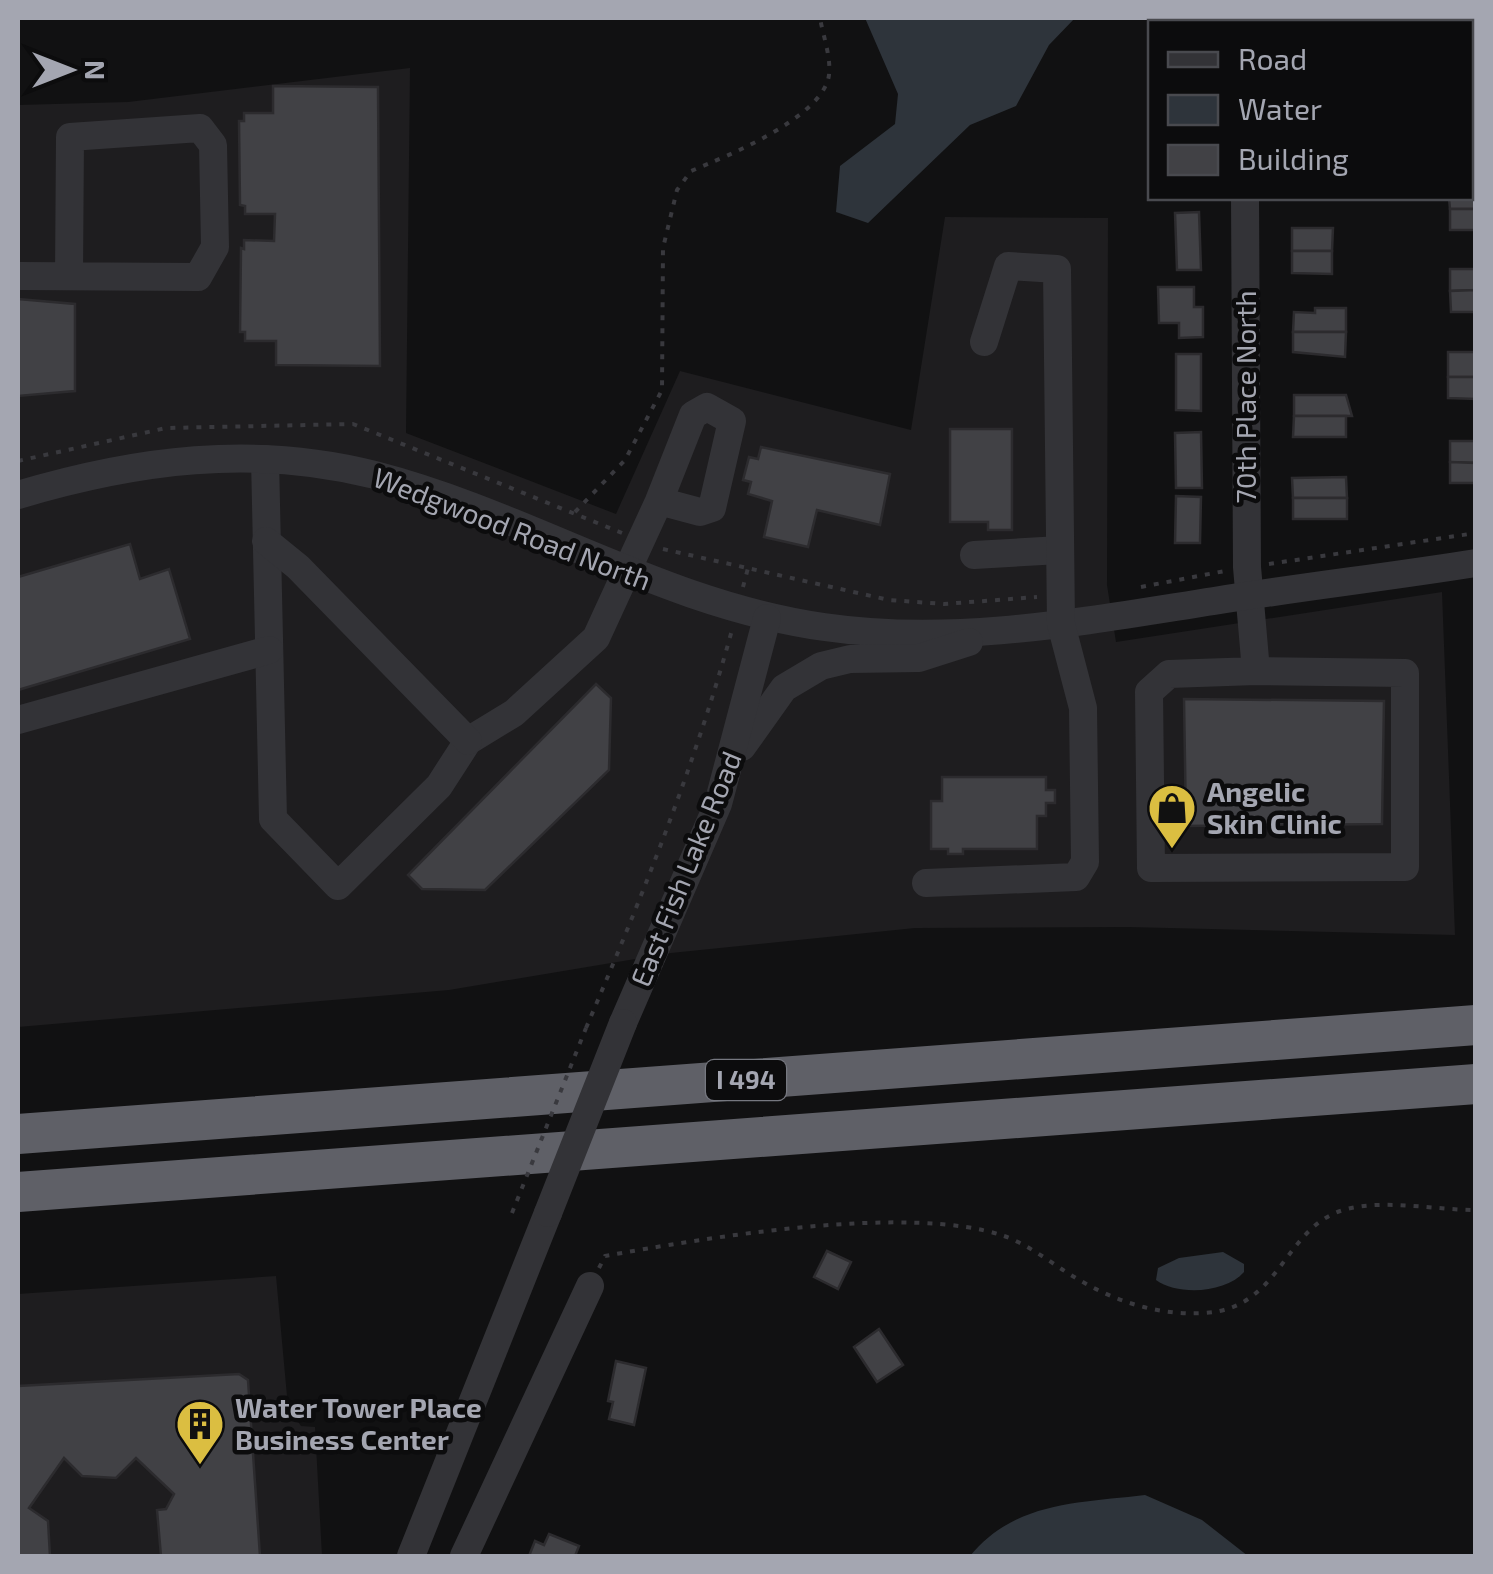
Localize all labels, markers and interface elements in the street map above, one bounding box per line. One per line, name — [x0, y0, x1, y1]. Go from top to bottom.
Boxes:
north arrow — [20, 20, 120, 120]
legend — [1148, 20, 1473, 200]
text: Road — [1238, 40, 1307, 76]
text: N — [79, 60, 113, 80]
text: Water — [1238, 90, 1322, 126]
text: Building — [1238, 140, 1349, 176]
street label: 70th Place North — [1228, 290, 1262, 504]
street label: Wedgwood Road North — [369, 459, 656, 597]
street label: East Fish Lake Road — [622, 746, 748, 991]
place label: Angelic Skin Clinic — [1207, 774, 1342, 840]
shop icon: Angelic Skin Clinic — [1146, 782, 1198, 850]
road number: I 494 — [706, 1060, 786, 1100]
place label: Water Tower Place Business Center — [235, 1390, 482, 1456]
building icon: Water Tower Place Business Center — [174, 1398, 226, 1466]

